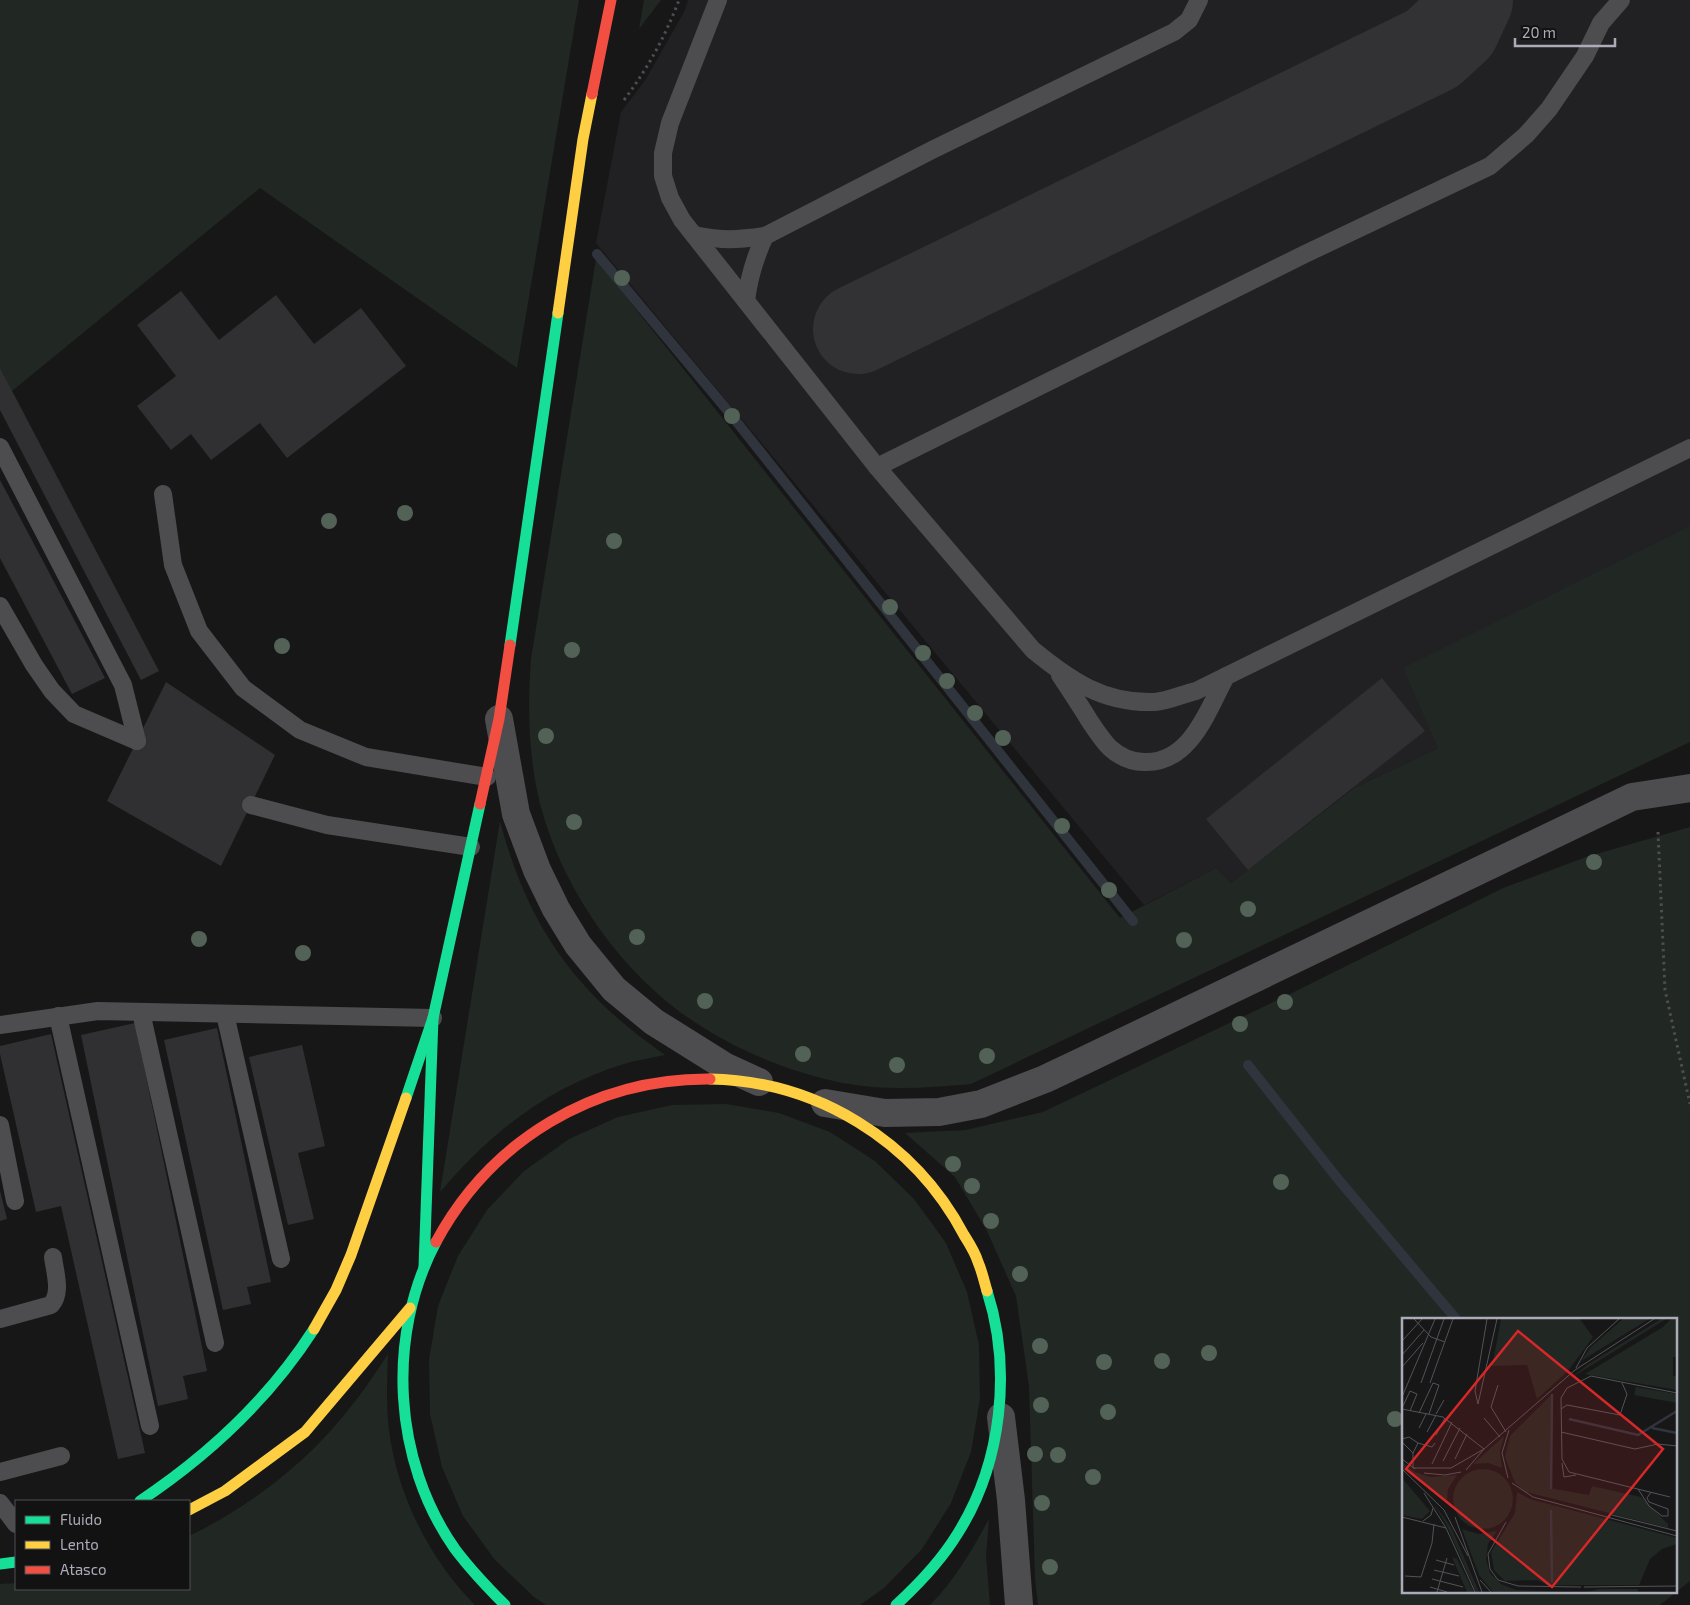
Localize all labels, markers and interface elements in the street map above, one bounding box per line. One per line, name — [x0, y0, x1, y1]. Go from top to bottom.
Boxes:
scale bar — [1515, 15, 1615, 47]
text: 20 m — [1522, 23, 1556, 41]
inset map — [1402, 1318, 1678, 1592]
legend — [15, 1500, 190, 1590]
text: Fluido — [60, 1510, 102, 1528]
text: Lento — [60, 1535, 99, 1553]
text: Atasco — [60, 1560, 106, 1578]

